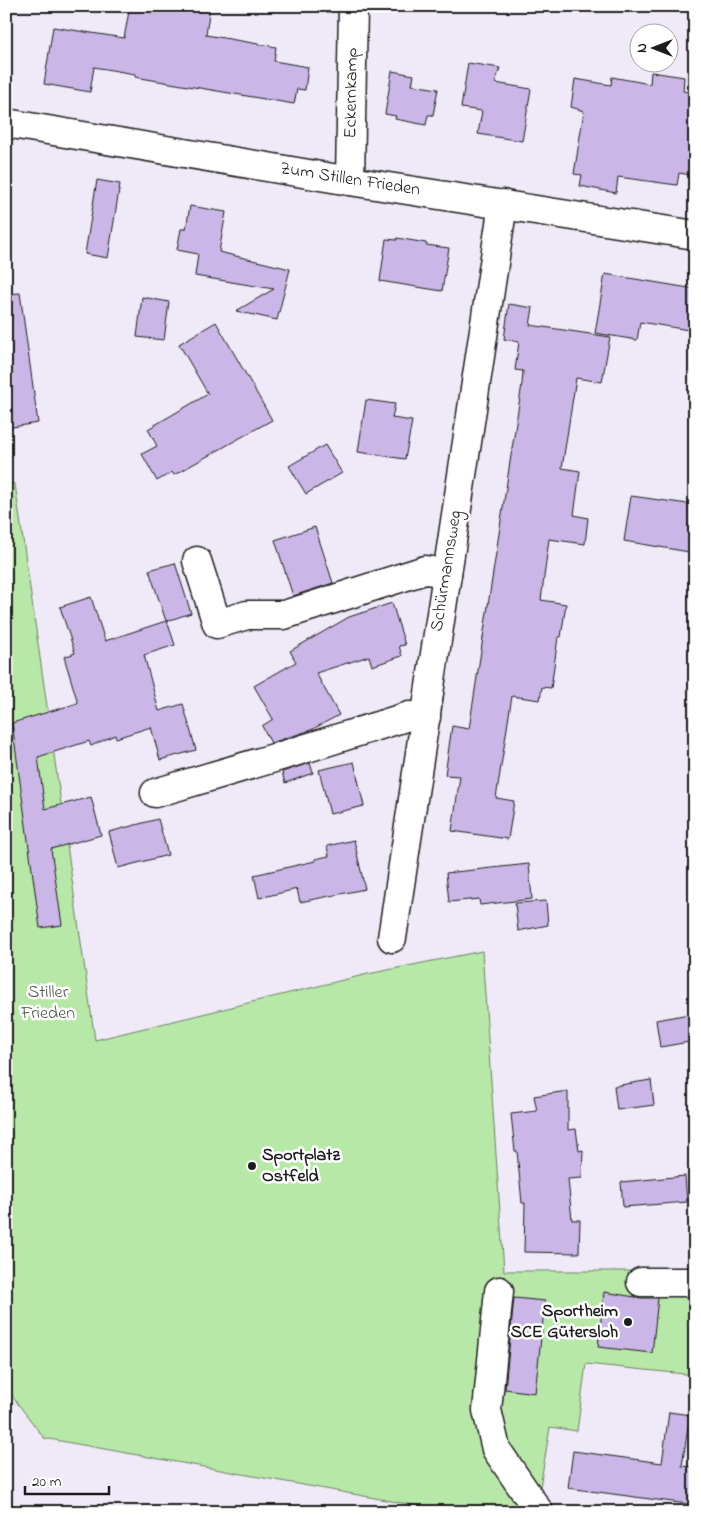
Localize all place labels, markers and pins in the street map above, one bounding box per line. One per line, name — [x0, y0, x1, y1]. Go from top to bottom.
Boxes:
place label: Sportplatz Ostfeld — [262, 1143, 340, 1190]
marker: Sportplatz Ostfeld — [246, 1160, 258, 1172]
place label: Sportheim SCE Gütersloh — [510, 1299, 618, 1346]
marker: Sportheim SCE Gütersloh — [622, 1316, 634, 1328]

